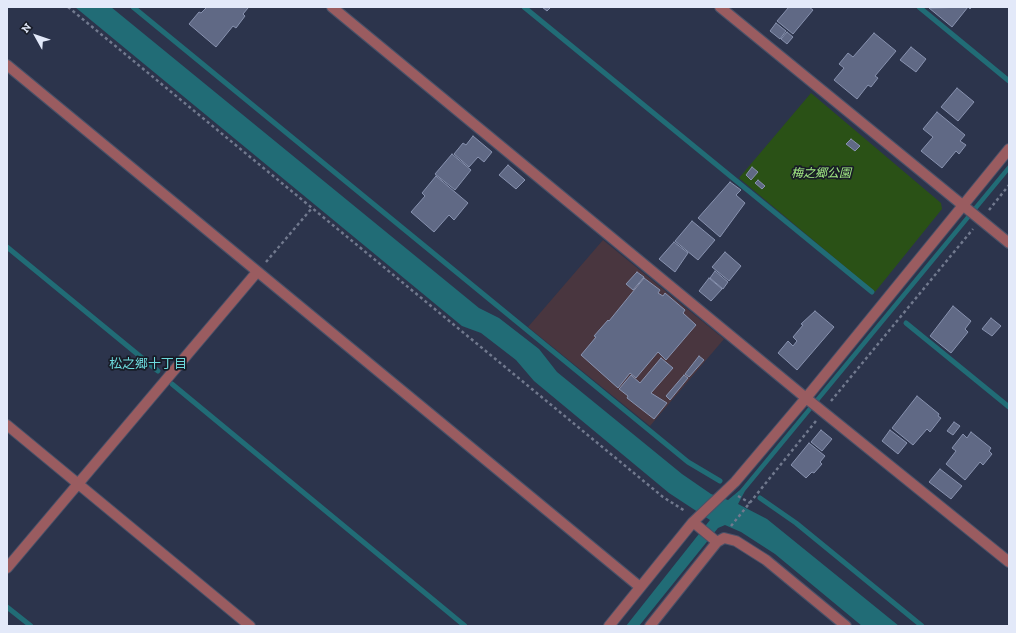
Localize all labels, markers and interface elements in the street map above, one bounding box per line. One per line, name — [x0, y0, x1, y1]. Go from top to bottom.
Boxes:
north arrow — [16, 16, 56, 56]
text: N — [19, 21, 34, 35]
park label: 梅之郷公園 — [791, 167, 851, 181]
district label: 松之郷十丁目 — [109, 356, 187, 372]

